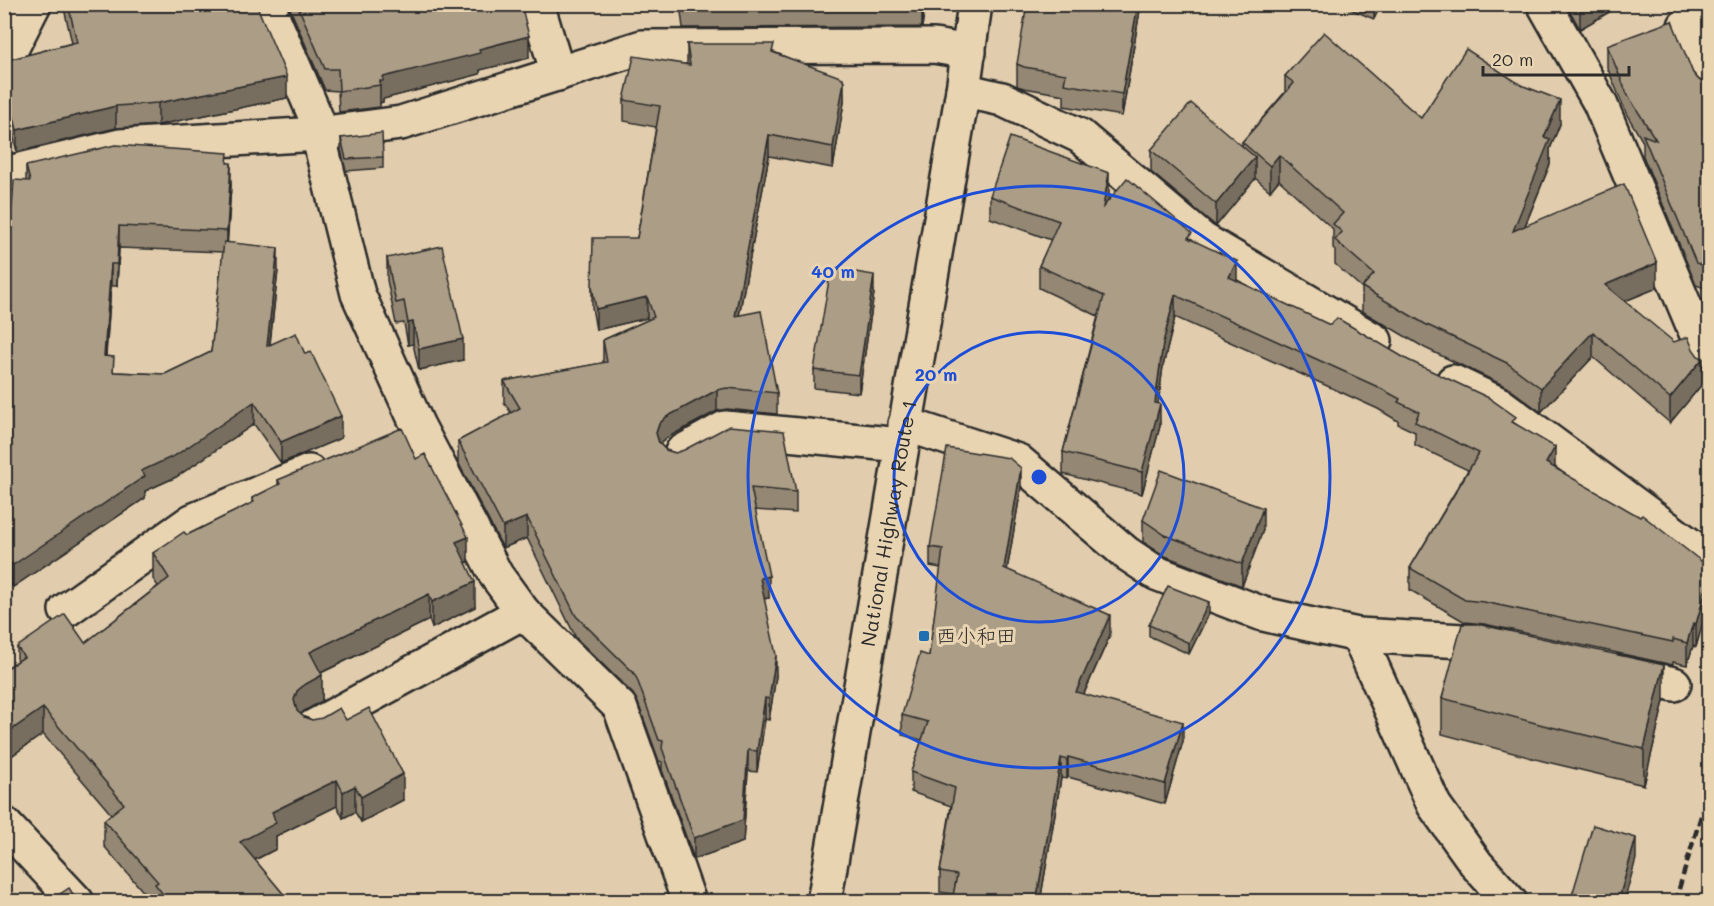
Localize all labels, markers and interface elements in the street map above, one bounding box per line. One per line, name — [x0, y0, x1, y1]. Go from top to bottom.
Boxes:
scale bar — [1483, 39, 1628, 77]
text: 20 m — [1492, 47, 1533, 71]
text: 40 m — [811, 259, 855, 283]
text: 20 m — [915, 362, 957, 386]
street label: National Highway Route 1 — [854, 398, 922, 648]
centre of rings — [1029, 467, 1049, 487]
place label: 西小和田 — [936, 622, 1016, 648]
marker: 西小和田 — [917, 629, 931, 643]

